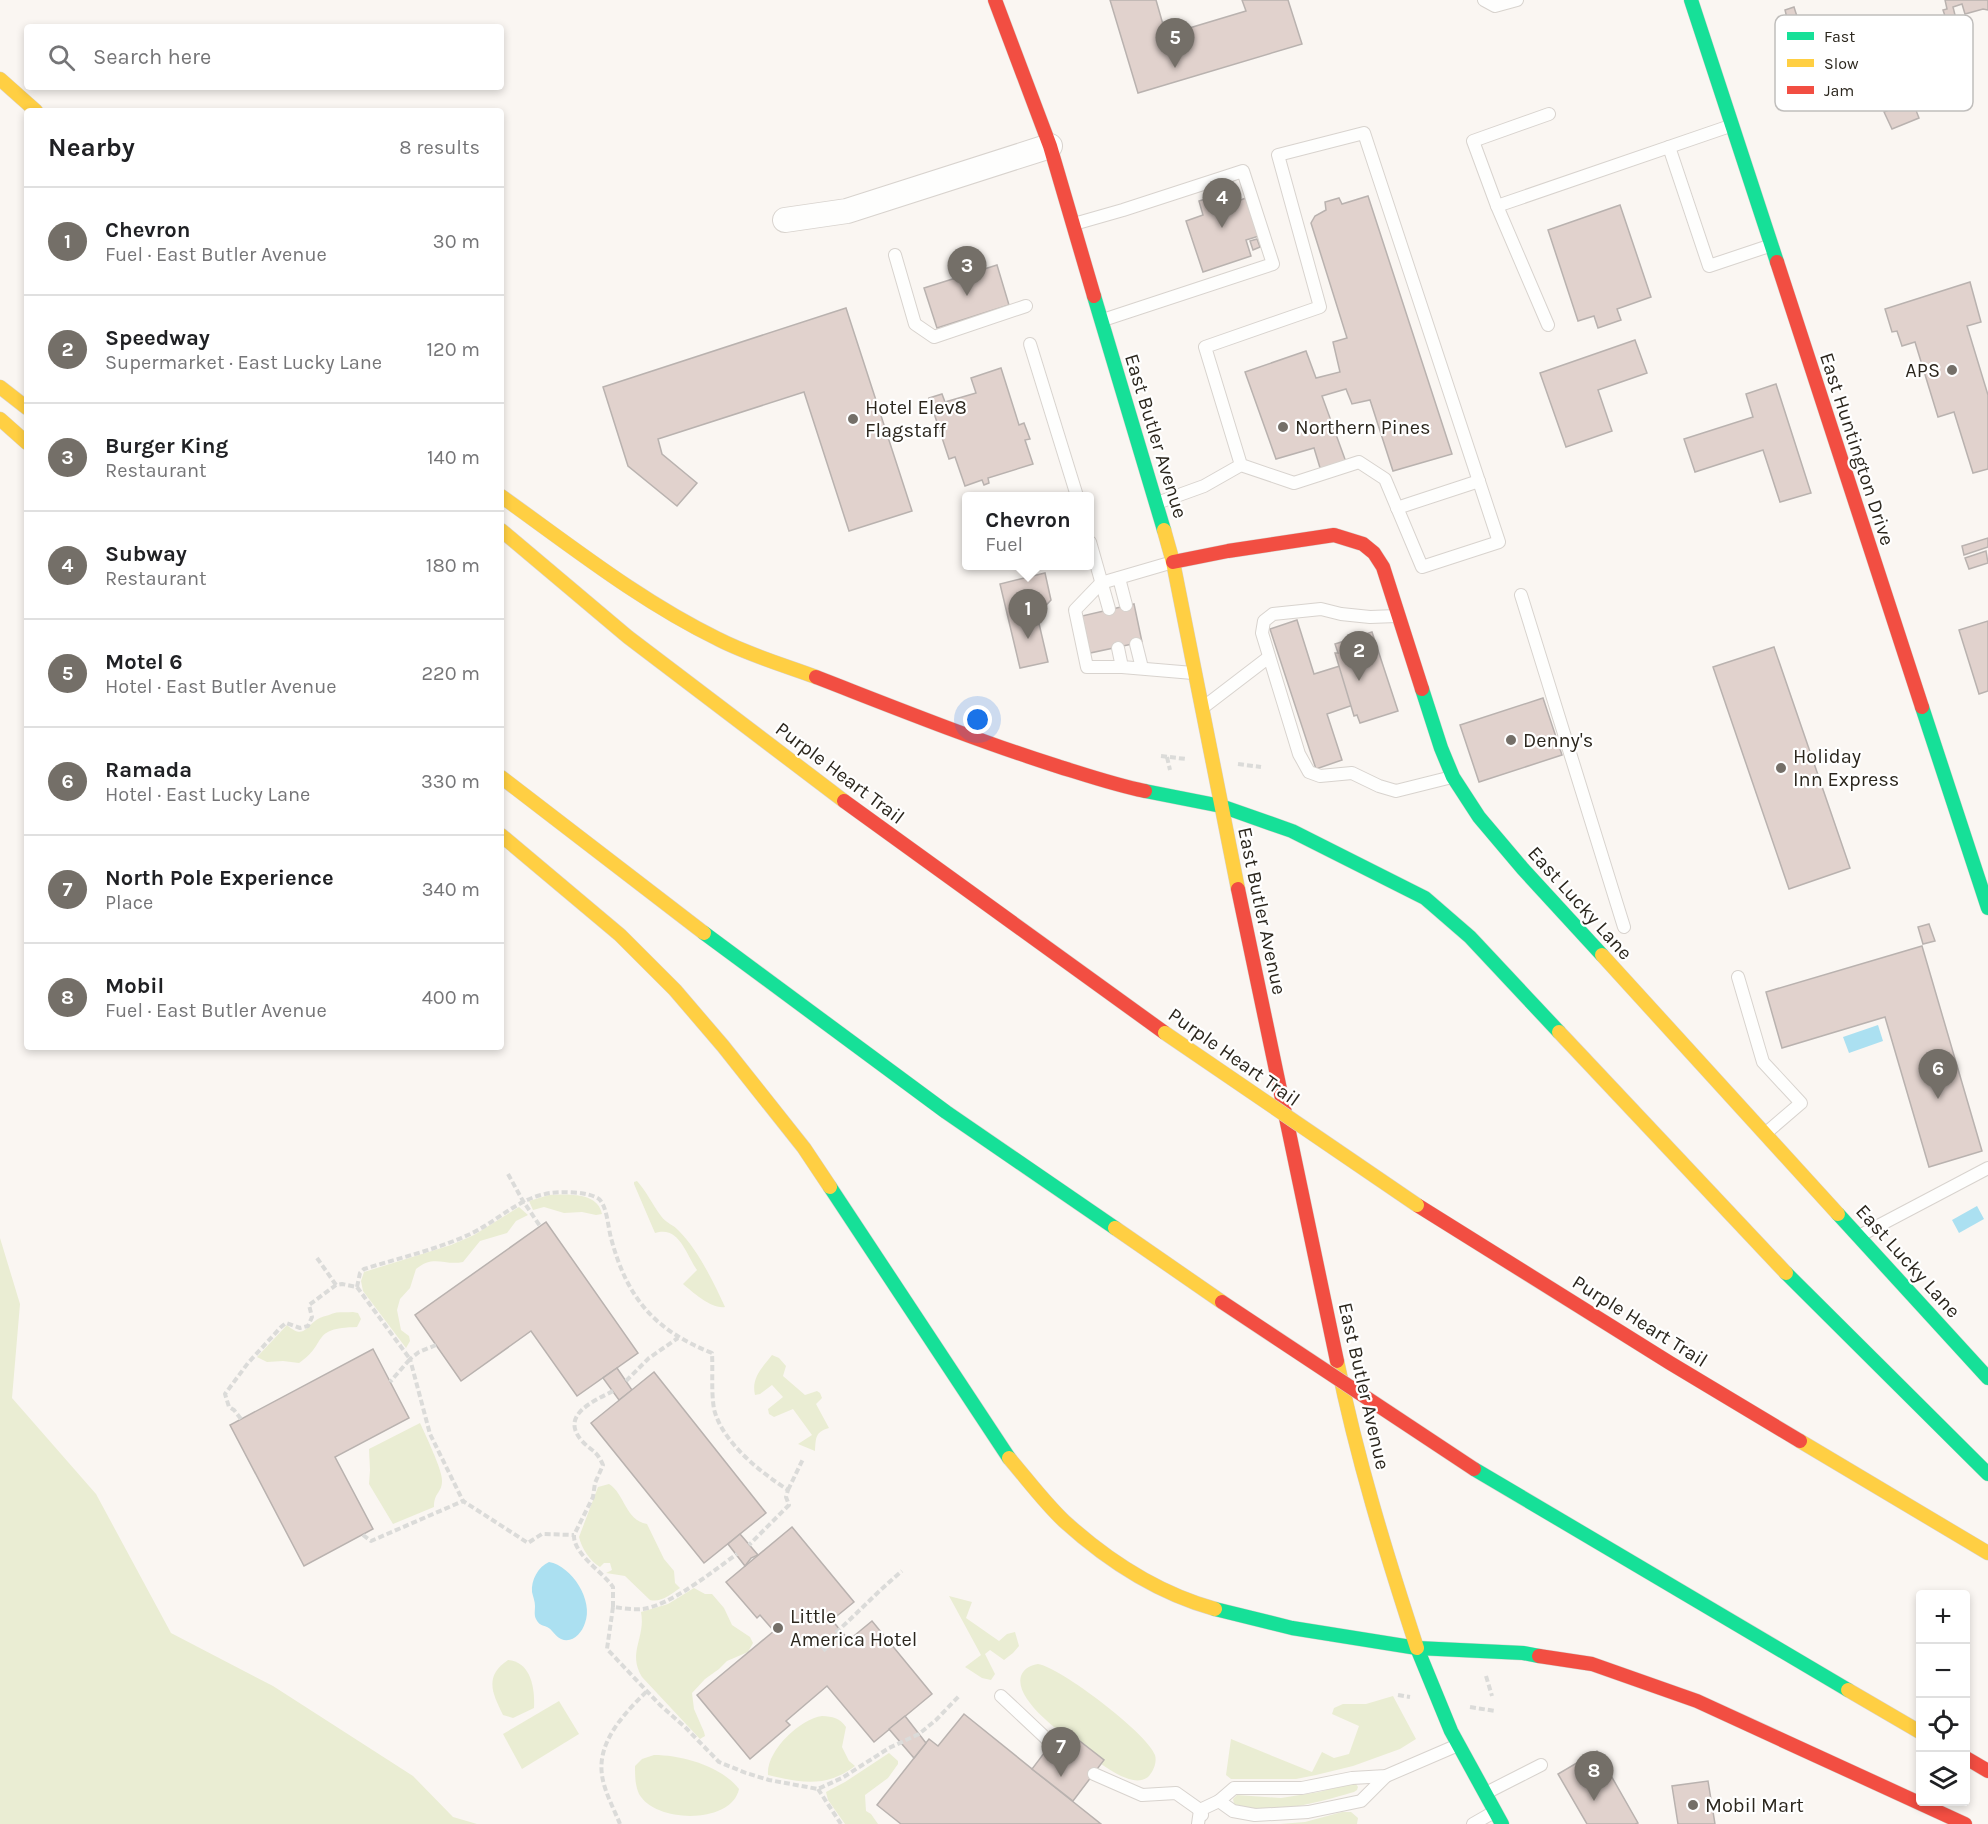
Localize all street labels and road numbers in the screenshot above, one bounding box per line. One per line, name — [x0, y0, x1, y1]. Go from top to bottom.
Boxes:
street label: East Huntington Drive — [1815, 350, 1899, 548]
street label: East Butler Avenue — [1120, 351, 1192, 521]
street label: Purple Heart Trail — [771, 717, 909, 829]
street label: East Butler Avenue — [1233, 825, 1291, 997]
street label: East Lucky Lane — [1523, 842, 1637, 964]
street label: Purple Heart Trail — [1164, 1003, 1304, 1111]
street label: East Lucky Lane — [1851, 1200, 1965, 1322]
street label: Purple Heart Trail — [1568, 1270, 1712, 1372]
street label: East Butler Avenue — [1334, 1300, 1394, 1472]

